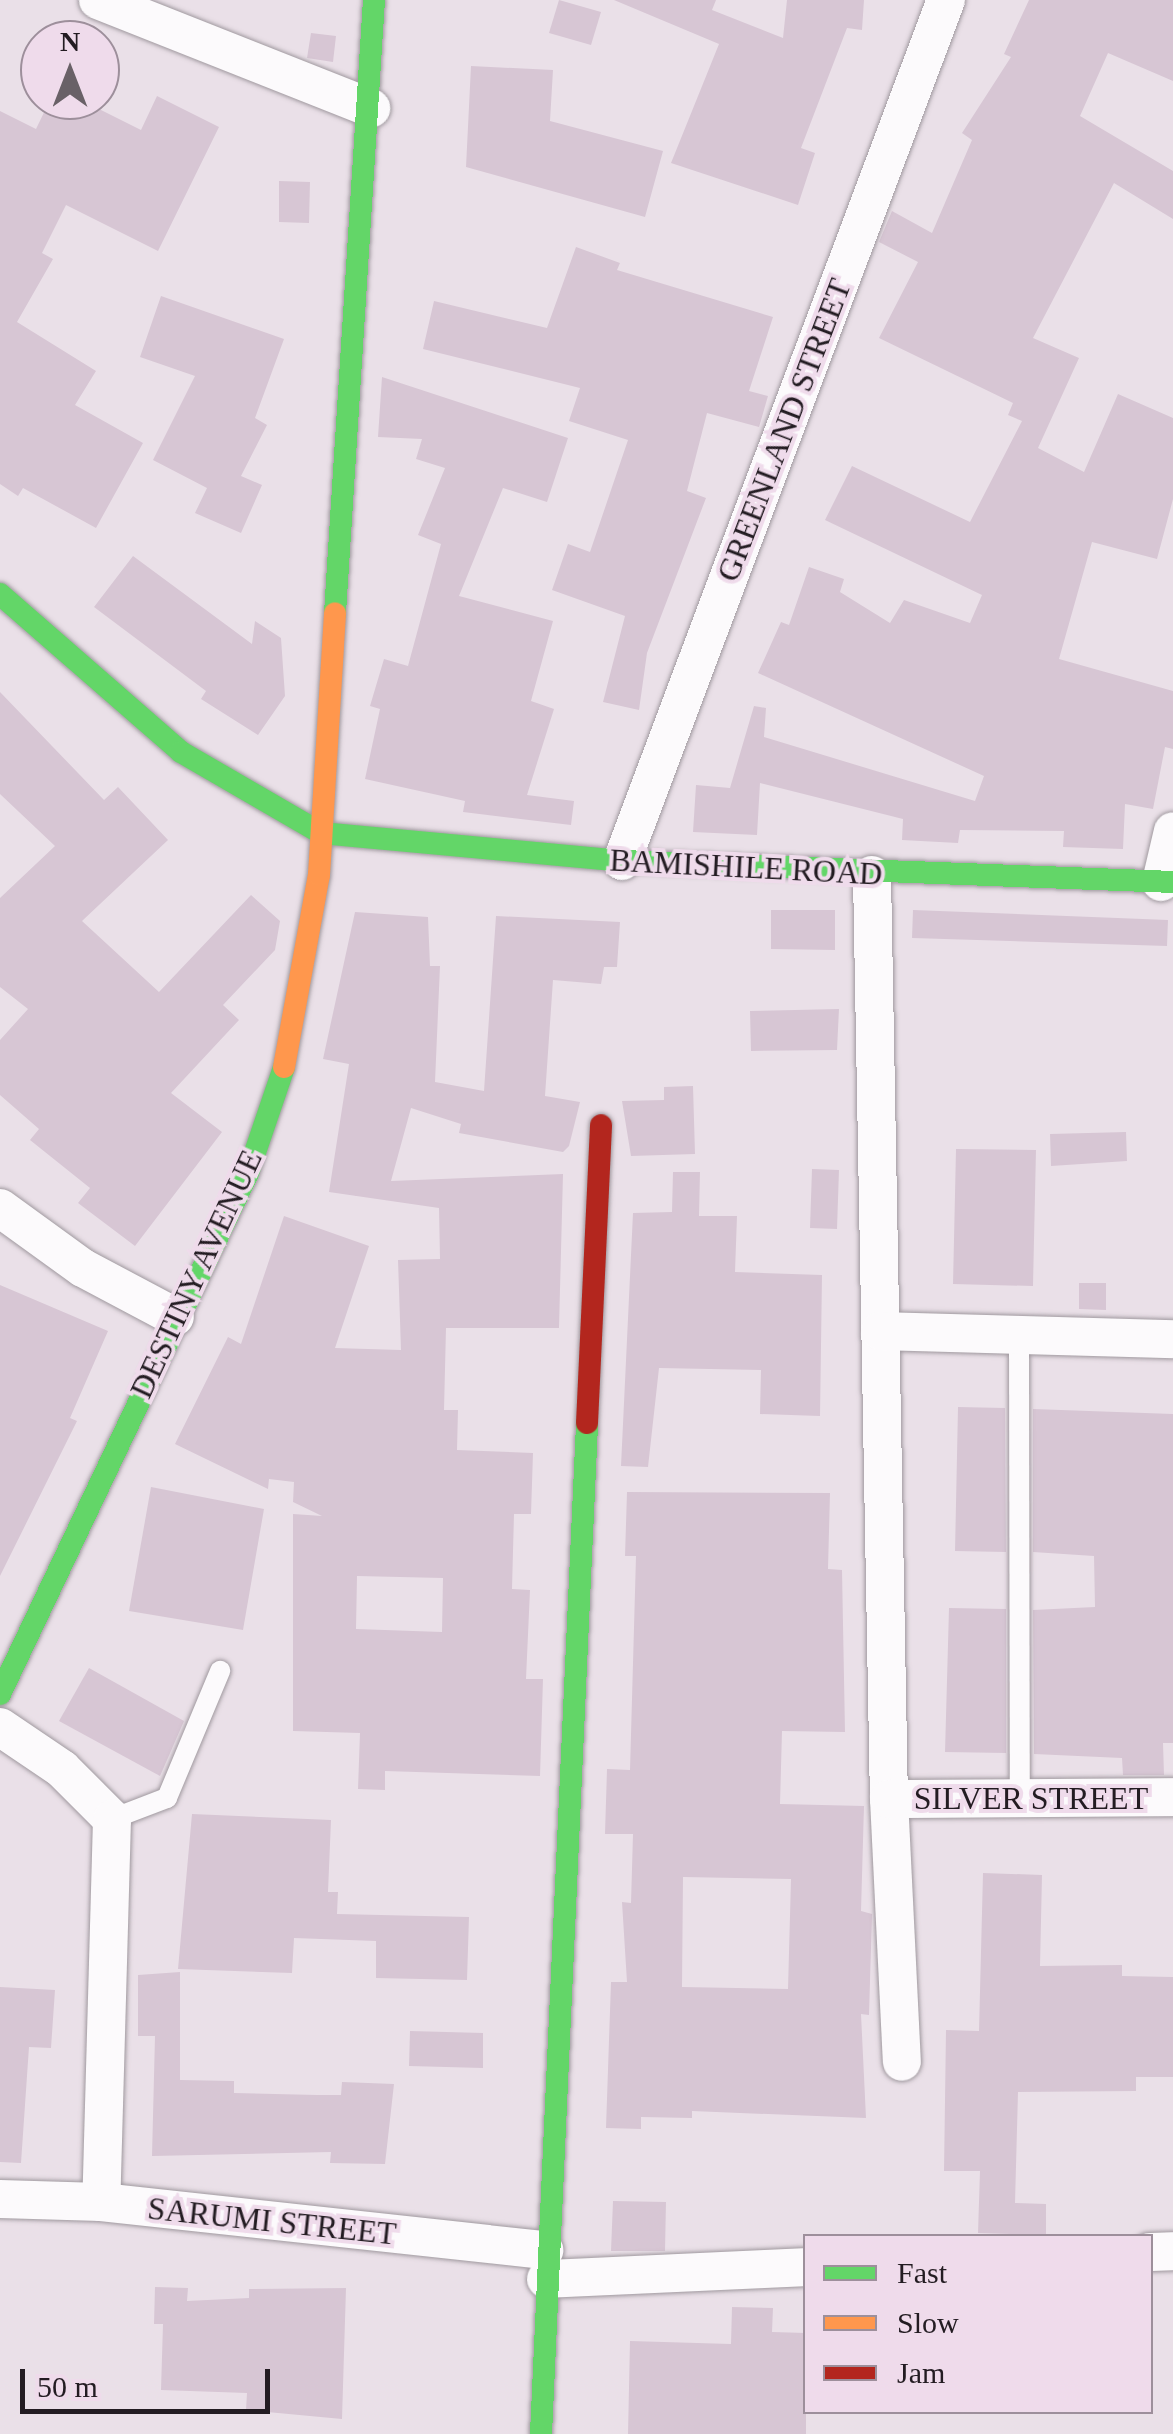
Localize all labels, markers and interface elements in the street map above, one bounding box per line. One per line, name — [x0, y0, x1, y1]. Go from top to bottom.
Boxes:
north arrow — [20, 20, 120, 120]
text: N — [60, 26, 80, 57]
street label: GREENLAND STREET — [709, 273, 859, 587]
street label: BAMISHILE ROAD — [609, 841, 883, 893]
street label: DESTINY AVENUE — [121, 1143, 271, 1405]
street label: SILVER STREET — [914, 1779, 1148, 1817]
street label: SARUMI STREET — [146, 2189, 398, 2253]
legend — [803, 2234, 1153, 2414]
text: Fast — [897, 2256, 947, 2289]
text: Slow — [897, 2306, 959, 2339]
scale bar — [25, 2349, 275, 2411]
text: Jam — [897, 2356, 945, 2389]
text: 50 m — [37, 2370, 98, 2403]

